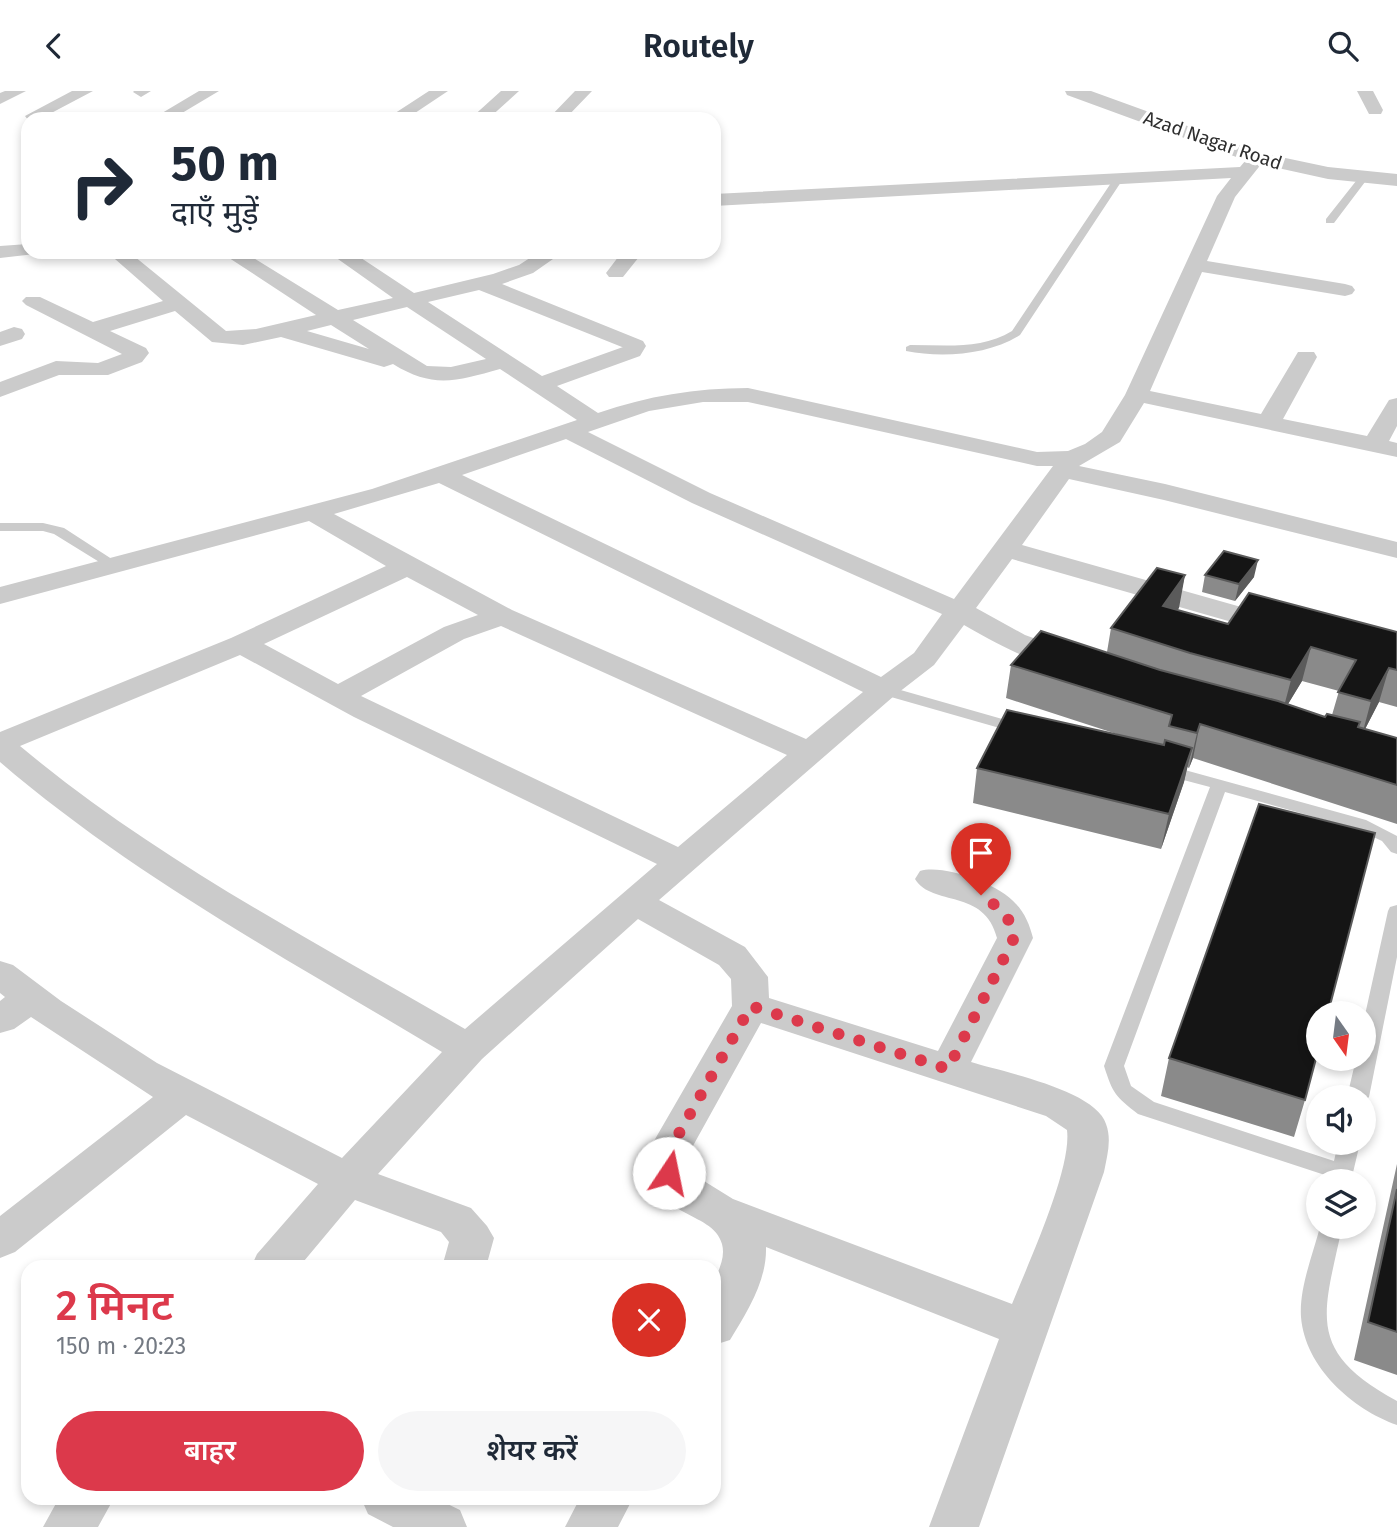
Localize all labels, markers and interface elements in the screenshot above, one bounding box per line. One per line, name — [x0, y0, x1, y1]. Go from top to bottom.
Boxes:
icon: back — [35, 27, 73, 65]
text: Routely — [643, 27, 754, 65]
icon: search — [1324, 27, 1362, 65]
street label: Azad Nagar Road — [1141, 106, 1285, 175]
text: 50 m — [171, 134, 279, 193]
icon: right — [56, 140, 147, 231]
text: दाएँ मुड़ें — [171, 194, 259, 232]
pin — [951, 823, 1011, 895]
icon: arrive — [962, 834, 1000, 872]
north arrow — [1306, 1001, 1376, 1071]
map controls — [1306, 1001, 1376, 1239]
button: sound — [1306, 1085, 1376, 1155]
position arrow — [632, 1136, 706, 1210]
button: layers — [1306, 1169, 1376, 1239]
text: 2 मिनट — [56, 1281, 173, 1331]
button: close — [612, 1283, 686, 1357]
text: 150 m · 20:23 — [56, 1332, 186, 1360]
button: बाहर — [56, 1411, 364, 1491]
button: शेयर करें — [378, 1411, 686, 1491]

